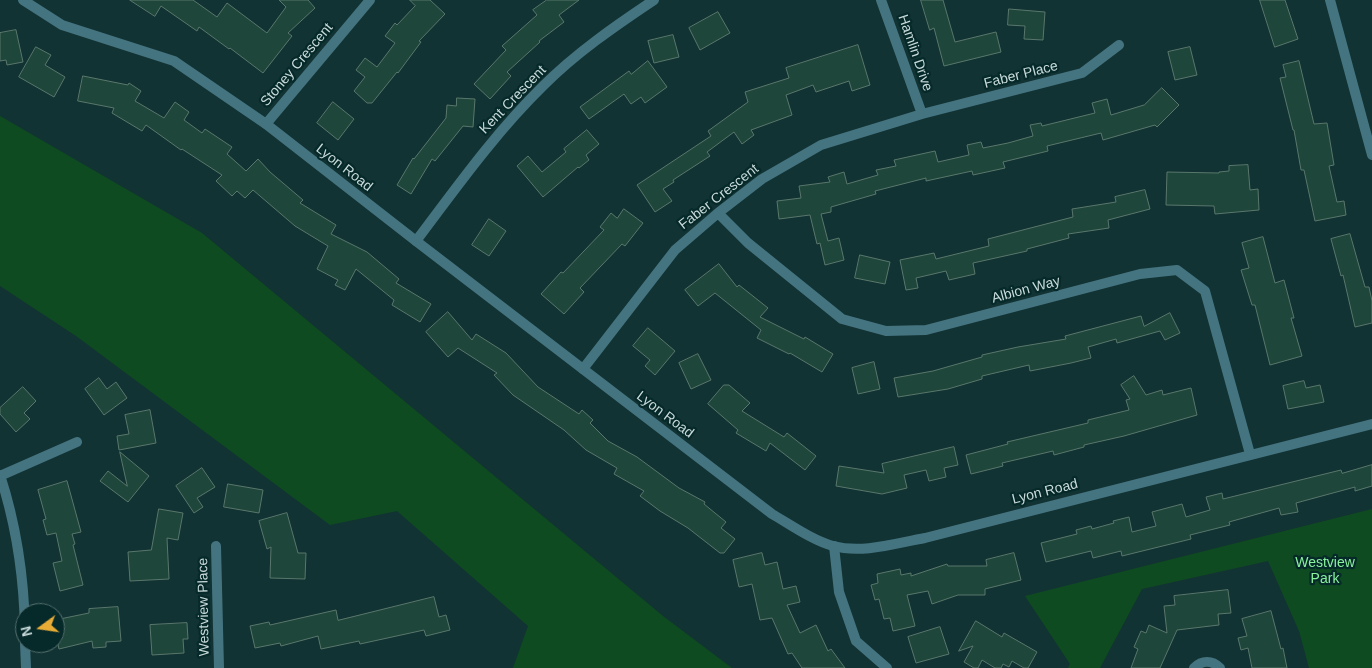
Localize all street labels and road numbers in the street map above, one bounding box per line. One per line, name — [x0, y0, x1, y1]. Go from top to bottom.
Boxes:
street label: Hamlin Drive — [894, 12, 936, 94]
street label: Stoney Crescent — [257, 20, 337, 110]
street label: Faber Place — [982, 58, 1060, 92]
street label: Kent Crescent — [476, 62, 550, 138]
street label: Lyon Road — [312, 141, 376, 195]
street label: Faber Crescent — [676, 161, 762, 233]
street label: Albion Way — [990, 273, 1062, 307]
street label: Lyon Road — [633, 388, 697, 442]
street label: Lyon Road — [1010, 476, 1080, 508]
street label: Westview Place — [195, 558, 213, 656]

